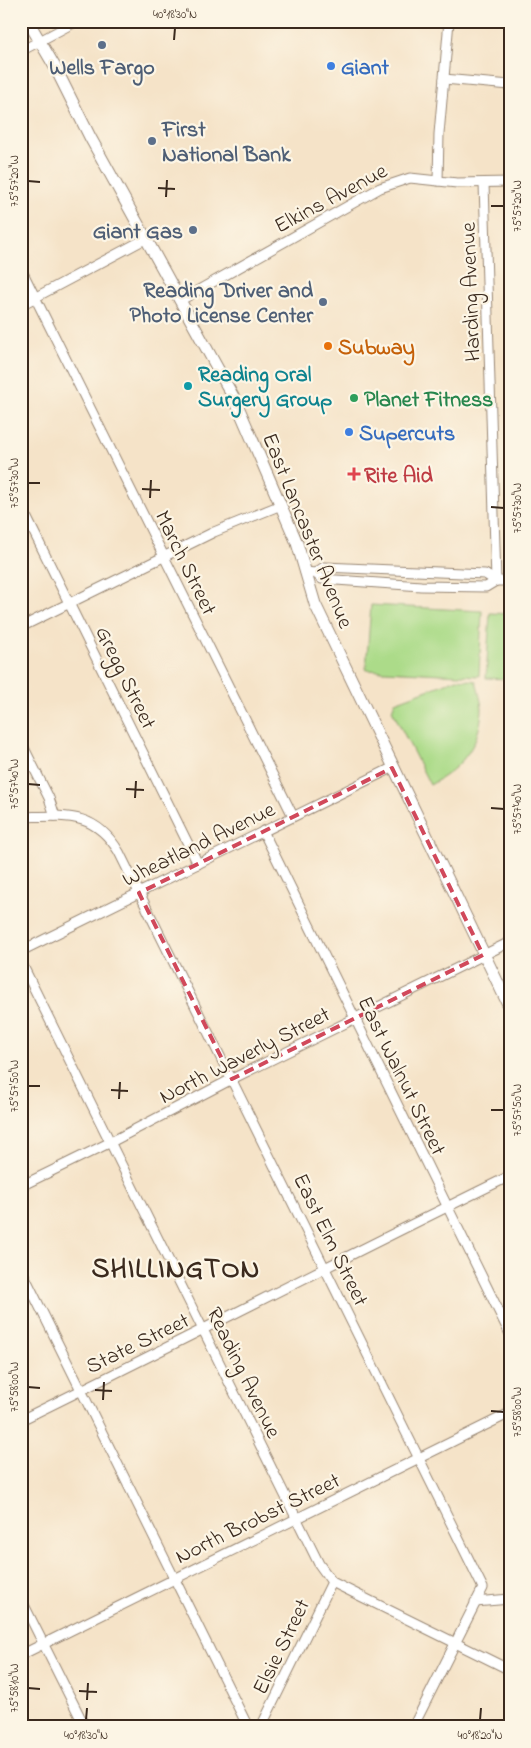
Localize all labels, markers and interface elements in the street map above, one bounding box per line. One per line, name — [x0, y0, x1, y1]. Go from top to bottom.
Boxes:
text: 40°18'30"N — [153, 6, 197, 24]
marker: Wells Fargo — [96, 39, 108, 51]
place label: Wells Fargo — [49, 53, 155, 86]
place label: Giant — [341, 53, 389, 85]
marker: Giant — [325, 60, 337, 72]
place label: First National Bank — [161, 115, 292, 172]
marker: First National Bank — [146, 135, 158, 147]
text: 75°57'20"W — [6, 155, 24, 207]
street label: Elkins Avenue — [269, 156, 394, 243]
text: 75°57'20"W — [509, 180, 527, 232]
place label: Giant Gas — [93, 217, 183, 249]
street label: Harding Avenue — [454, 221, 491, 362]
marker: Giant Gas — [187, 224, 199, 236]
place label: Reading Driver and Photo License Center — [129, 276, 314, 333]
marker: Reading Driver and Photo License Center — [317, 296, 329, 308]
place label: Subway — [338, 333, 415, 366]
marker: Subway — [322, 340, 334, 352]
place label: Reading Oral Surgery Group — [198, 360, 332, 418]
marker: Reading Oral Surgery Group — [182, 380, 194, 392]
place label: Planet Fitness — [364, 385, 493, 417]
marker: Planet Fitness — [348, 392, 360, 404]
place label: Supercuts — [359, 419, 455, 451]
marker: Supercuts — [343, 426, 355, 438]
street label: East Lancaster Avenue — [252, 429, 360, 634]
text: 75°57'30"W — [6, 458, 24, 508]
place label: Rite Aid — [364, 461, 433, 493]
marker: Rite Aid — [348, 468, 360, 480]
text: 75°57'30"W — [509, 483, 527, 533]
street label: March Street — [145, 505, 224, 622]
street label: Gregg Street — [85, 621, 163, 736]
text: 75°57'40"W — [6, 759, 24, 809]
text: 75°57'40"W — [509, 784, 527, 834]
street label: Wheatland Avenue — [117, 795, 281, 897]
street label: East Walnut Street — [348, 991, 453, 1162]
street label: North Waverly Street — [154, 999, 337, 1115]
text: 75°57'50"W — [6, 1060, 24, 1112]
text: 75°57'50"W — [509, 1084, 527, 1136]
street label: East Elm Street — [283, 1168, 376, 1313]
district label: SHILLINGTON — [92, 1250, 260, 1291]
street label: Reading Avenue — [196, 1302, 288, 1445]
street label: State Street — [81, 1306, 196, 1384]
text: 75°58'00"W — [6, 1362, 24, 1412]
text: 75°58'00"W — [509, 1387, 527, 1437]
street label: North Brobst Street — [170, 1466, 347, 1574]
street label: Elsie Street — [246, 1593, 320, 1701]
text: 75°58'10"W — [6, 1664, 24, 1712]
text: 40°18'30"N — [64, 1727, 108, 1745]
text: 40°18'20"N — [458, 1727, 502, 1745]

